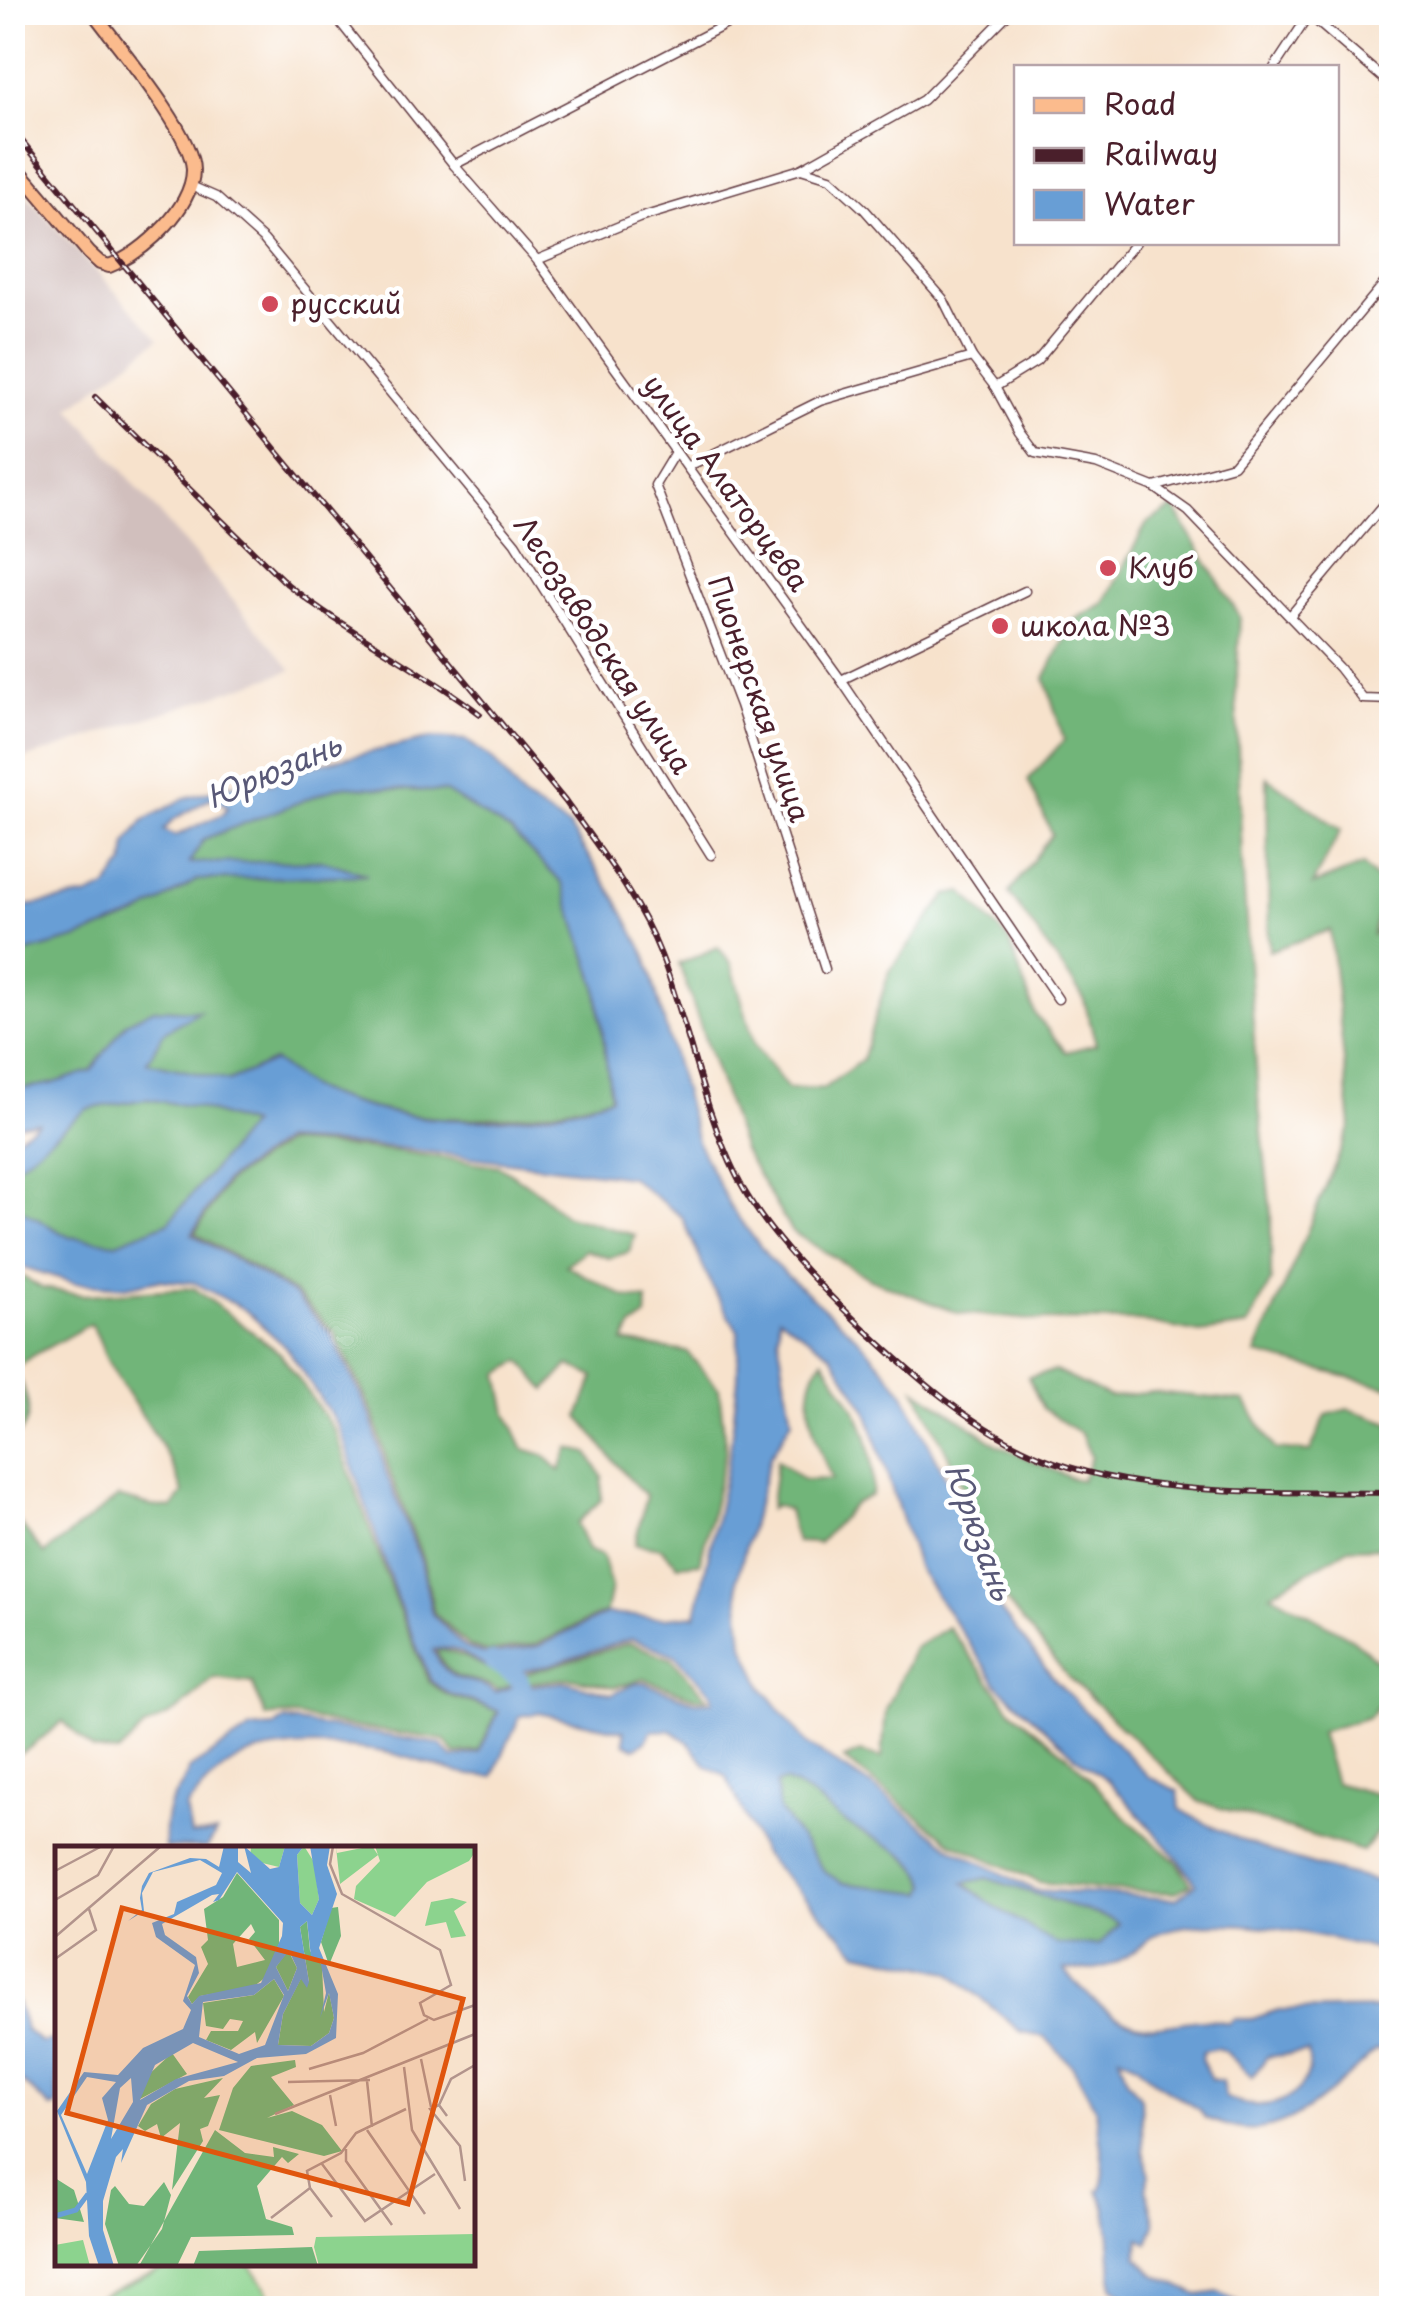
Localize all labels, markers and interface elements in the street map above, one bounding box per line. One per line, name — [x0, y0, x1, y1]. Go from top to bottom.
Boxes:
legend — [1014, 65, 1339, 245]
text: Road — [1104, 80, 1177, 125]
text: Railway — [1104, 130, 1218, 175]
text: Water — [1104, 180, 1195, 225]
place label: русский — [290, 281, 401, 324]
marker: русский — [259, 293, 281, 315]
street label: улица Алаторцева — [634, 365, 821, 600]
street label: Лесозаводская улица — [504, 506, 704, 782]
place label: Клуб — [1128, 545, 1194, 588]
marker: Клуб — [1097, 557, 1119, 579]
street label: Пионерская улица — [698, 570, 823, 828]
place label: школа №3 — [1020, 603, 1171, 646]
marker: школа №3 — [989, 615, 1011, 637]
water label: Юрюзань — [199, 720, 349, 818]
water label: Юрюзань — [935, 1456, 1026, 1607]
inset map — [55, 1846, 475, 2266]

